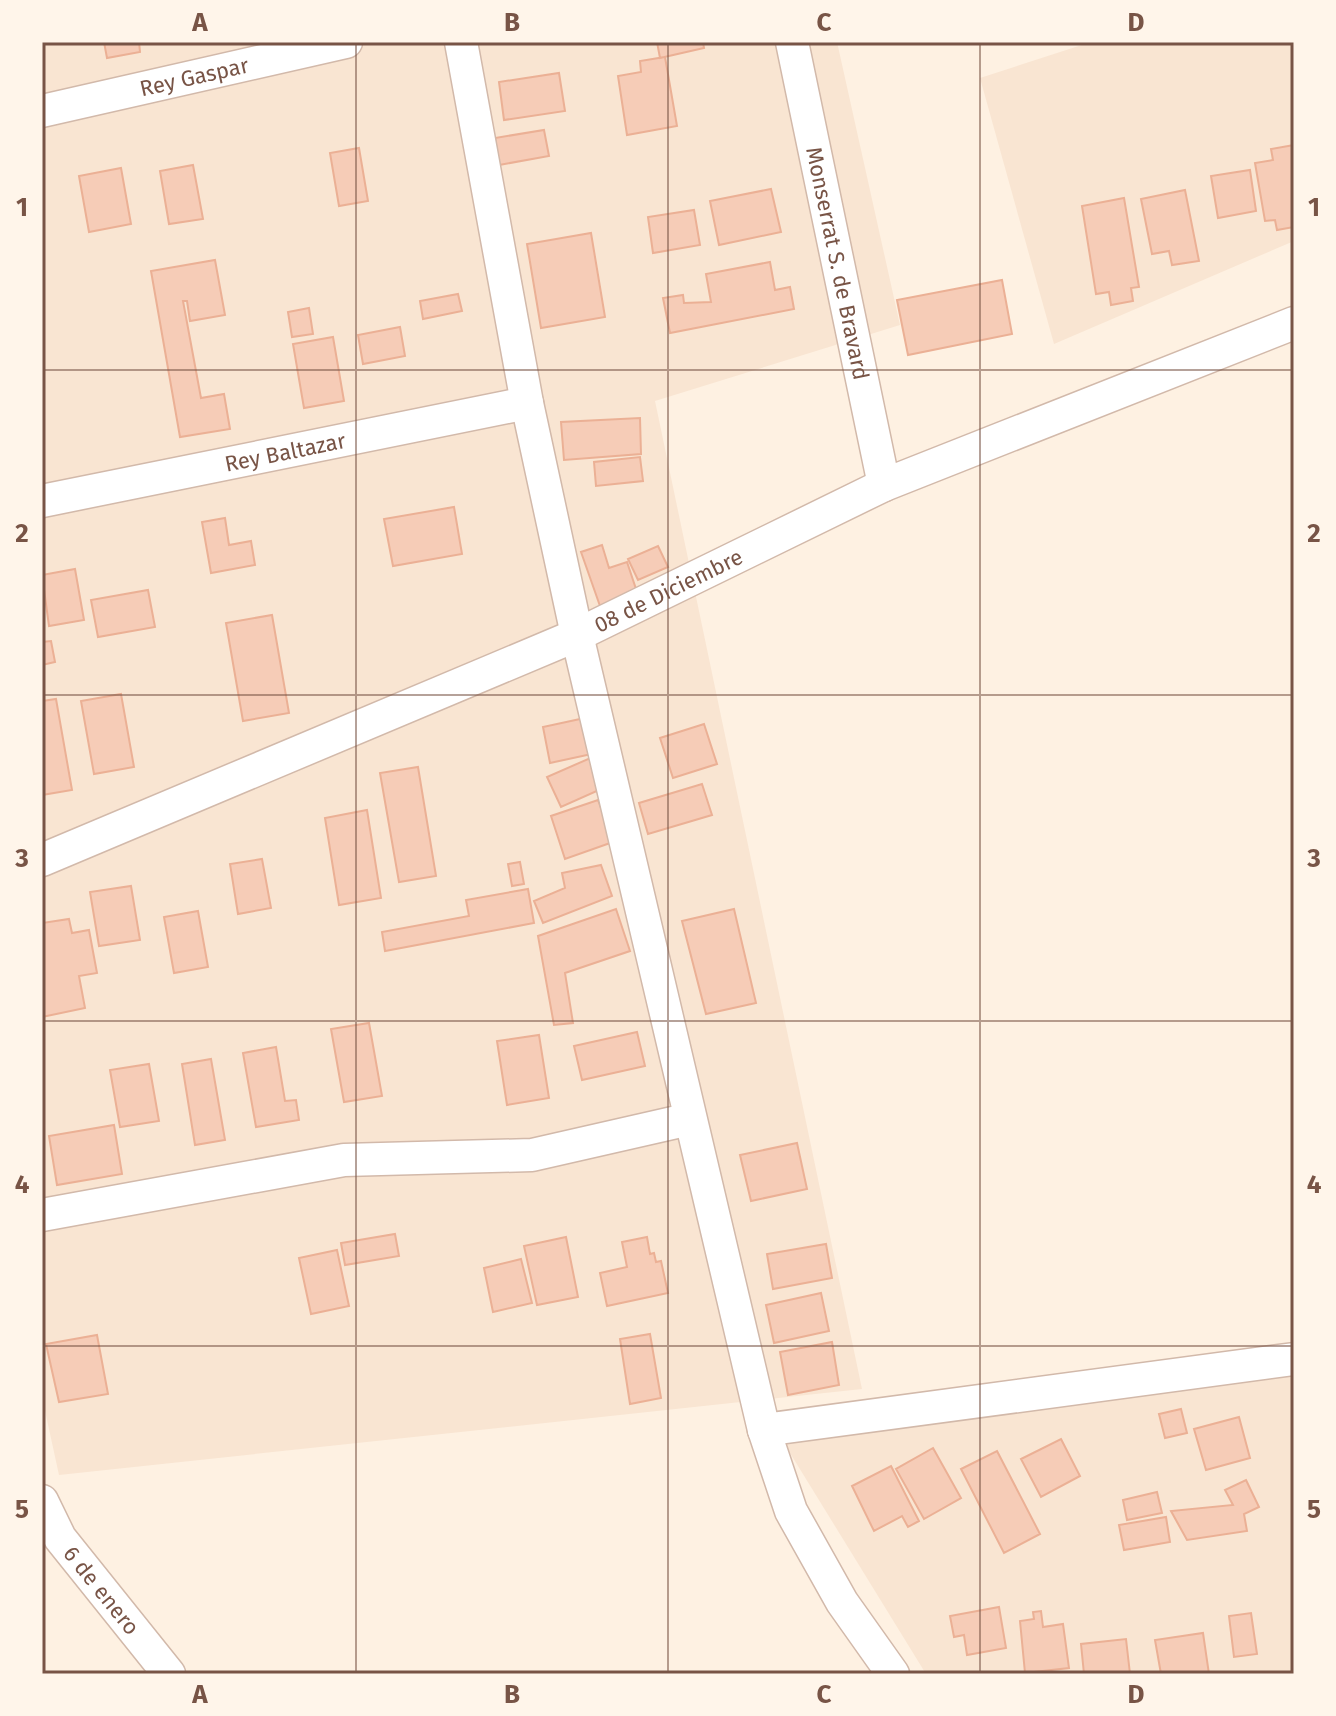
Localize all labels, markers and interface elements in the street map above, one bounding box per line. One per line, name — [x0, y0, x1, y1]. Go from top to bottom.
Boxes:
text: A — [191, 7, 208, 38]
text: B — [504, 7, 520, 38]
text: C — [817, 7, 832, 38]
text: D — [1128, 7, 1145, 38]
street label: Rey Gaspar — [137, 51, 252, 102]
street label: Monserrat S. de Bravard — [800, 144, 875, 382]
text: 1 — [16, 192, 28, 223]
text: 1 — [1308, 192, 1320, 223]
street label: Rey Baltazar — [222, 427, 348, 478]
text: 2 — [15, 518, 29, 549]
text: 2 — [1307, 518, 1321, 549]
street label: 08 de Diciembre — [590, 543, 747, 639]
text: 3 — [14, 843, 29, 874]
text: 3 — [1306, 843, 1321, 874]
text: 4 — [15, 1169, 30, 1200]
text: 4 — [1307, 1169, 1322, 1200]
text: 5 — [15, 1494, 29, 1525]
text: 5 — [1307, 1494, 1321, 1525]
street label: 6 de enero — [58, 1541, 145, 1640]
text: A — [191, 1679, 208, 1710]
text: B — [504, 1679, 520, 1710]
text: C — [817, 1679, 832, 1710]
text: D — [1128, 1679, 1145, 1710]

